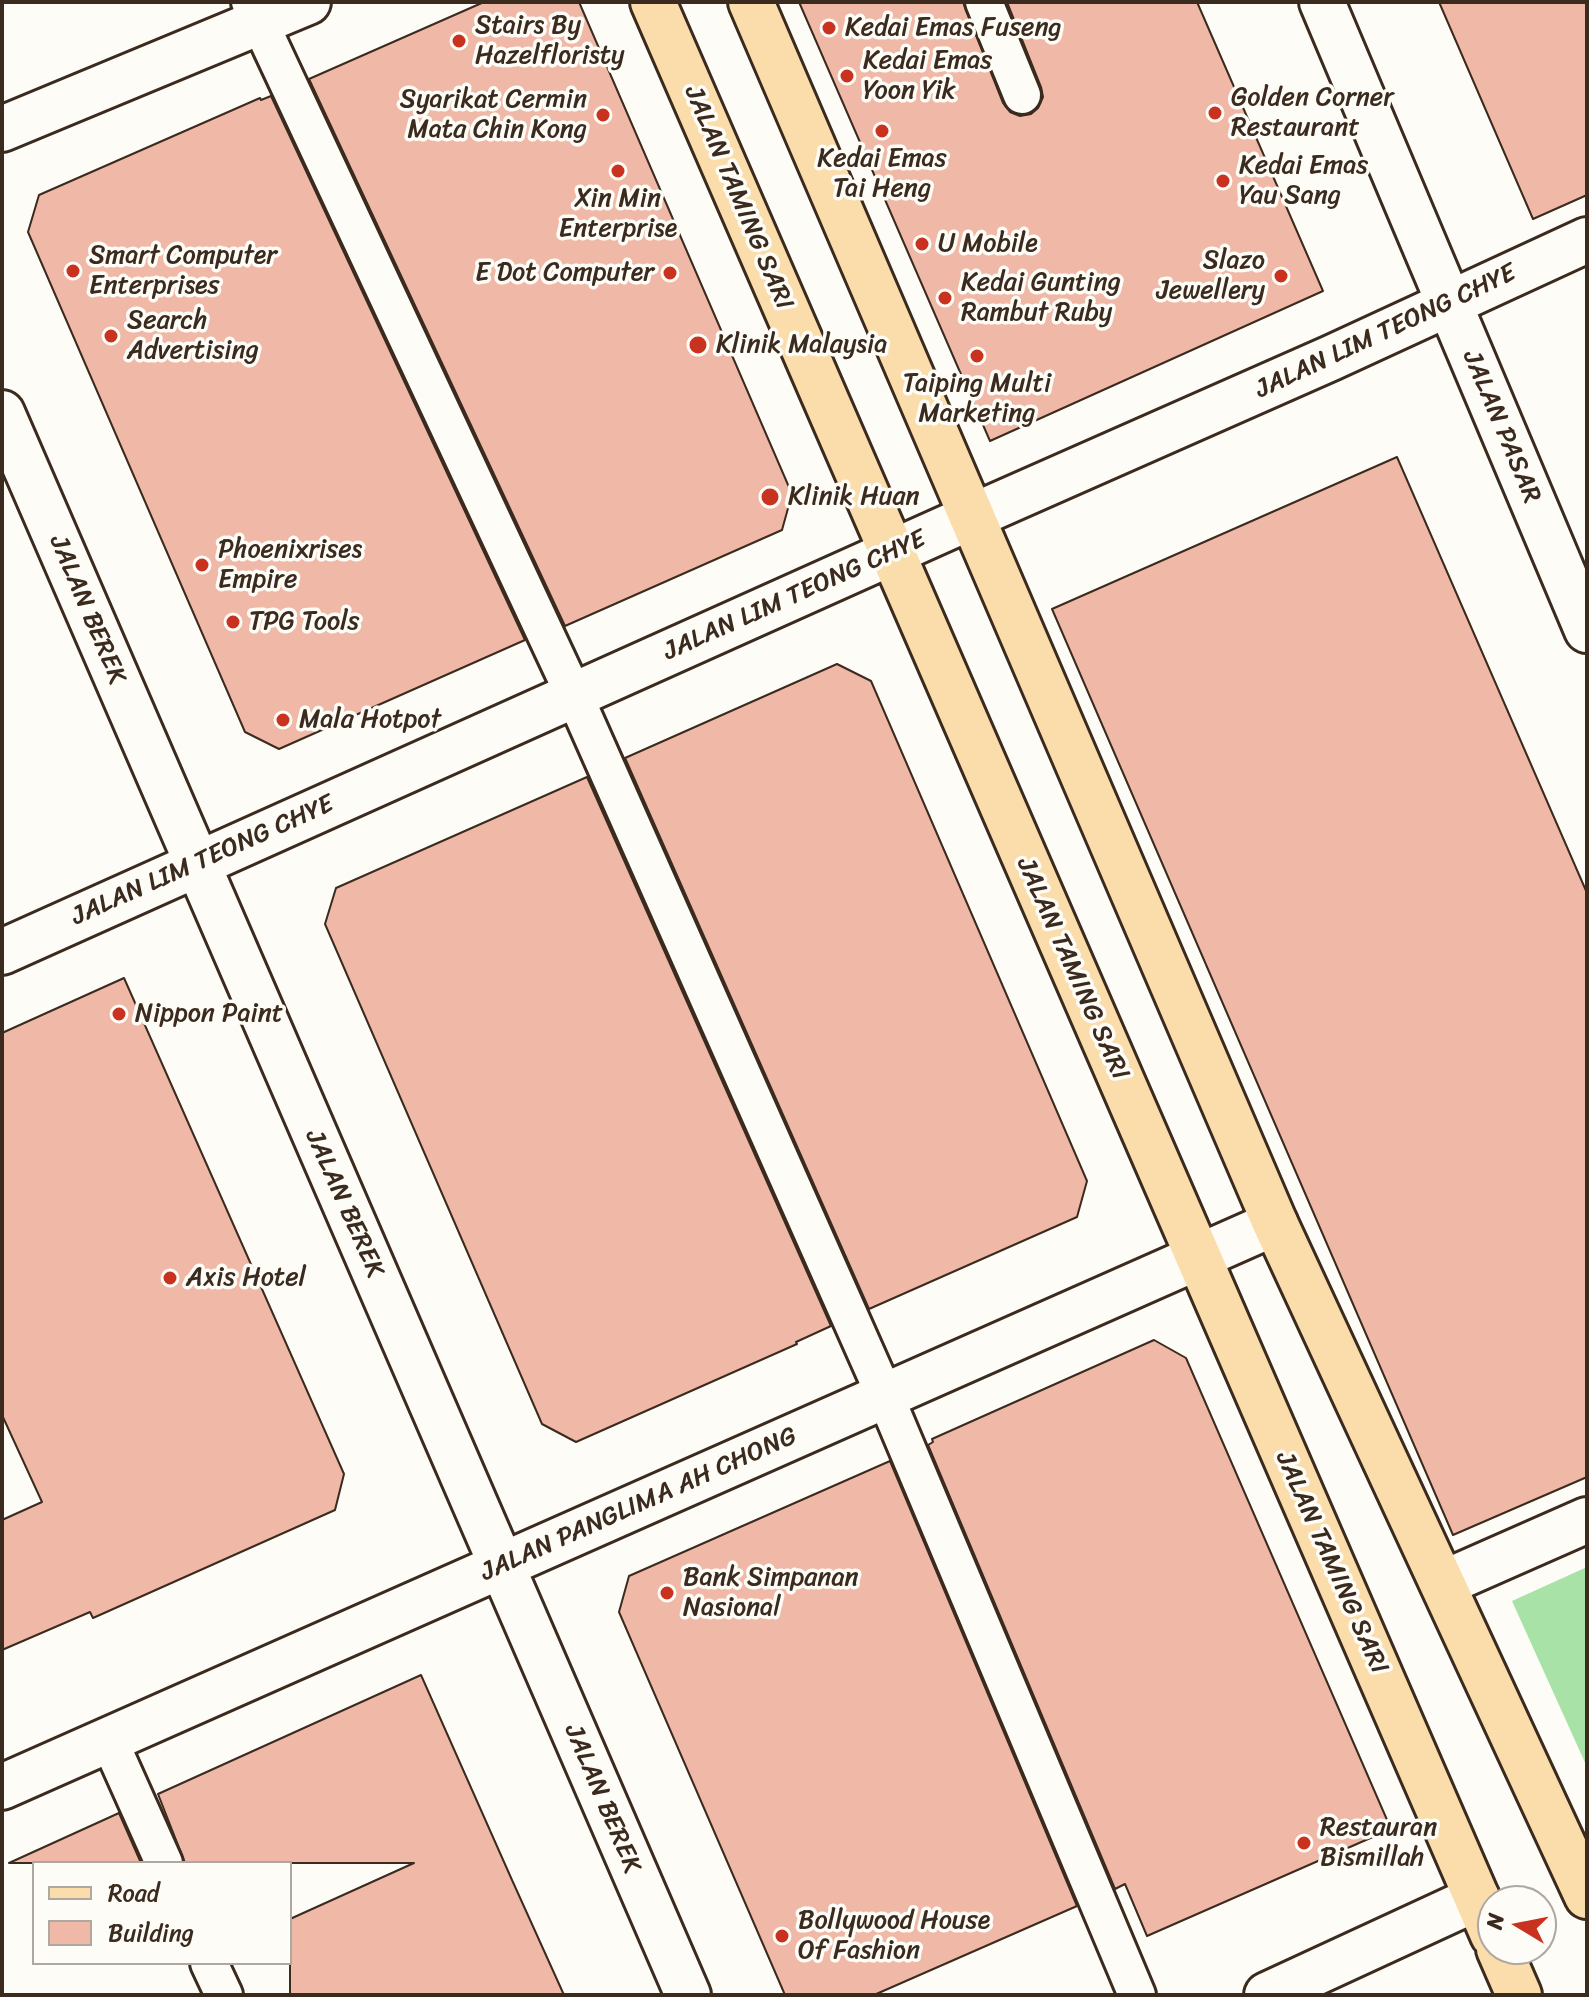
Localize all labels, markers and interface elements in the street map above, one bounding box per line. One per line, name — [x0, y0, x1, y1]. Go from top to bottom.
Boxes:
place label: Stairs By Hazelfloristy — [475, 10, 624, 72]
place label: Kedai Emas Fuseng — [845, 12, 1062, 44]
marker: Kedai Emas Fuseng — [820, 19, 838, 37]
marker: Stairs By Hazelfloristy — [450, 32, 468, 50]
place label: Kedai Emas Yoon Yik — [863, 45, 992, 106]
marker: Kedai Emas Yoon Yik — [838, 67, 856, 85]
street label: JALAN TAMING SARI — [677, 81, 799, 315]
place label: Golden Corner Restaurant — [1231, 82, 1394, 144]
place label: Syarikat Cermin Mata Chin Kong — [400, 84, 587, 146]
marker: Golden Corner Restaurant — [1206, 104, 1224, 122]
marker: Syarikat Cermin Mata Chin Kong — [594, 106, 612, 124]
marker: Kedai Emas Tai Heng — [873, 122, 891, 140]
place label: Kedai Emas Tai Heng — [817, 143, 947, 204]
place label: Kedai Emas Yau Sang — [1239, 150, 1368, 212]
marker: Xin Min Enterprise — [609, 162, 627, 180]
marker: Kedai Emas Yau Sang — [1214, 172, 1232, 190]
place label: Xin Min Enterprise — [559, 183, 677, 244]
place label: U Mobile — [938, 228, 1038, 260]
marker: U Mobile — [913, 235, 931, 253]
place label: Smart Computer Enterprises — [89, 240, 277, 302]
place label: Slazo Jewellery — [1157, 245, 1265, 306]
place label: E Dot Computer — [475, 257, 654, 289]
street label: JALAN LIM TEONG CHYE — [1251, 258, 1521, 406]
marker: Smart Computer Enterprises — [64, 262, 82, 280]
marker: E Dot Computer — [661, 264, 679, 282]
place label: Kedai Gunting Rambut Ruby — [961, 267, 1121, 328]
marker: Slazo Jewellery — [1272, 267, 1290, 285]
marker: Kedai Gunting Rambut Ruby — [936, 289, 954, 307]
place label: Search Advertising — [127, 305, 259, 366]
marker: Search Advertising — [102, 327, 120, 345]
place label: Klinik Malaysia — [716, 329, 887, 361]
marker: Klinik Malaysia — [687, 334, 709, 356]
street label: JALAN PASAR — [1455, 346, 1547, 508]
marker: Taiping Multi Marketing — [968, 347, 986, 365]
place label: Taiping Multi Marketing — [903, 368, 1051, 430]
place label: Klinik Huan — [788, 481, 920, 513]
marker: Klinik Huan — [759, 486, 781, 508]
street label: JALAN LIM TEONG CHYE — [659, 524, 931, 668]
street label: JALAN BEREK — [42, 531, 132, 689]
place label: Phoenixrises Empire — [218, 534, 362, 596]
marker: Phoenixrises Empire — [193, 556, 211, 574]
place label: TPG Tools — [249, 606, 360, 638]
marker: TPG Tools — [224, 613, 242, 631]
place label: Mala Hotpot — [299, 704, 441, 736]
marker: Mala Hotpot — [274, 711, 292, 729]
street label: JALAN LIM TEONG CHYE — [67, 789, 339, 933]
street label: JALAN TAMING SARI — [1009, 853, 1135, 1085]
place label: Nippon Paint — [135, 998, 283, 1030]
marker: Nippon Paint — [110, 1005, 128, 1023]
street label: JALAN BEREK — [297, 1125, 391, 1283]
place label: Axis Hotel — [186, 1262, 306, 1294]
marker: Axis Hotel — [161, 1269, 179, 1287]
street label: JALAN PANGLIMA AH CHONG — [476, 1421, 802, 1589]
street label: JALAN TAMING SARI — [1268, 1447, 1394, 1679]
place label: Bank Simpanan Nasional — [683, 1562, 858, 1624]
marker: Bank Simpanan Nasional — [658, 1584, 676, 1602]
street label: JALAN BEREK — [557, 1720, 647, 1878]
place label: Restauran Bismillah — [1320, 1812, 1437, 1874]
marker: Restauran Bismillah — [1295, 1834, 1313, 1852]
legend — [32, 1861, 292, 1965]
text: Road — [108, 1872, 159, 1914]
north arrow — [1477, 1885, 1557, 1965]
place label: Bollywood House Of Fashion — [798, 1905, 990, 1966]
text: N — [1474, 1910, 1515, 1932]
text: Building — [108, 1912, 194, 1954]
marker: Bollywood House Of Fashion — [773, 1927, 791, 1945]

